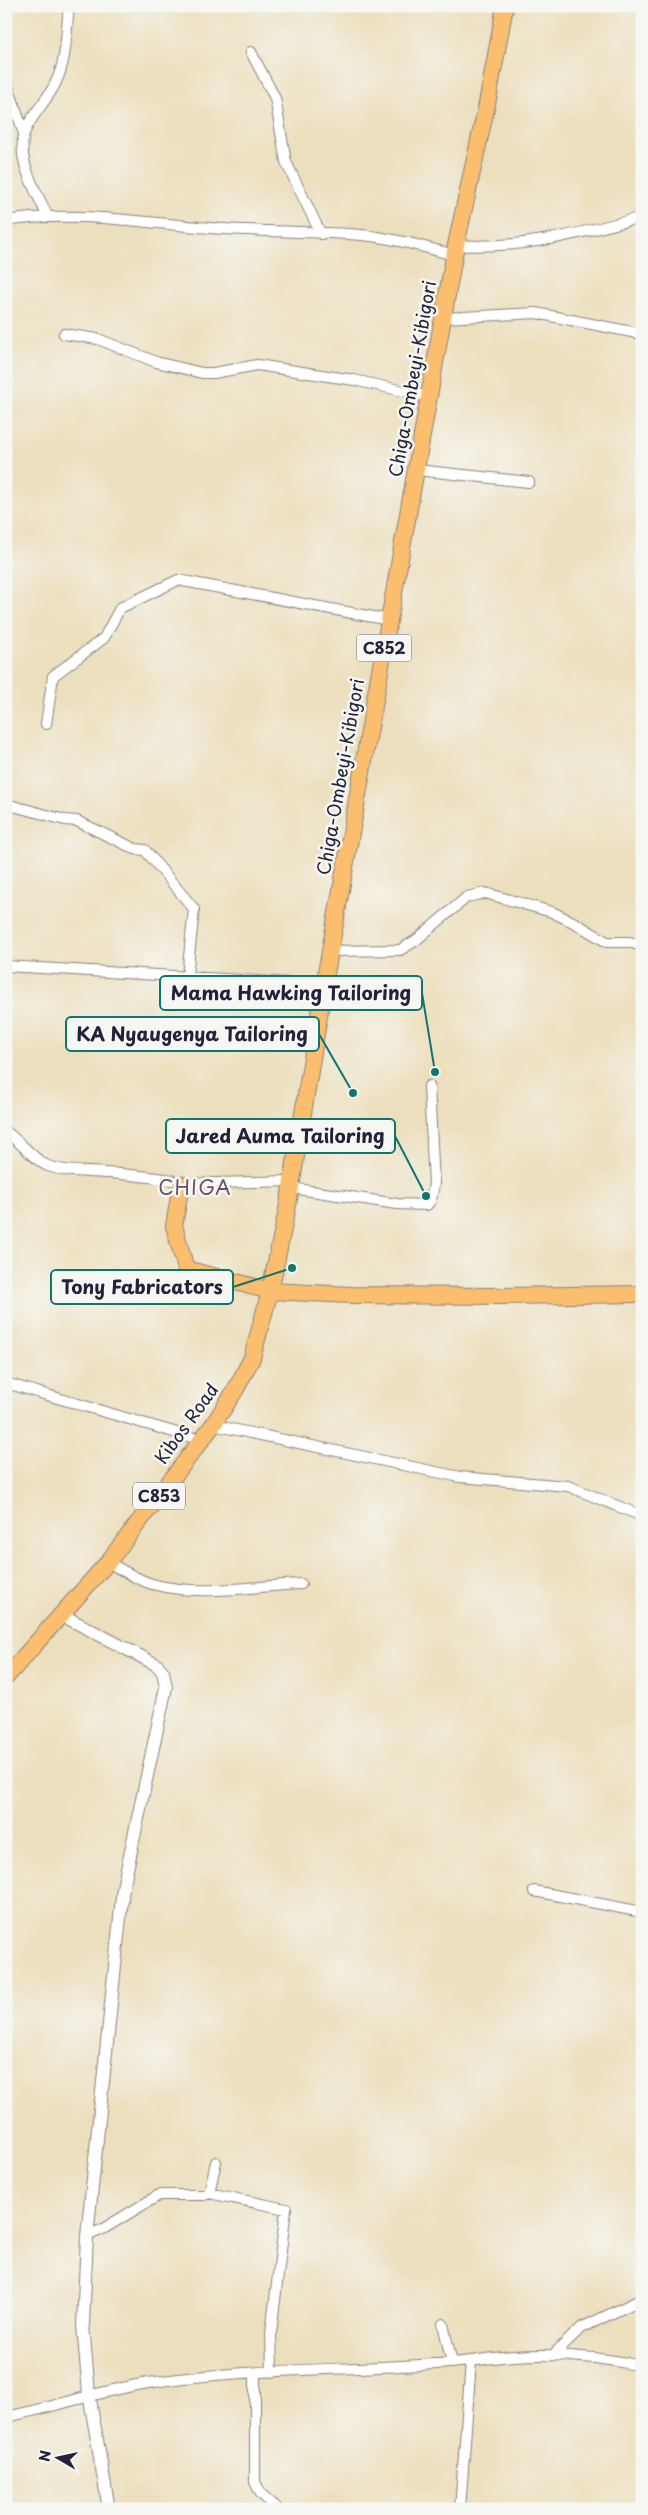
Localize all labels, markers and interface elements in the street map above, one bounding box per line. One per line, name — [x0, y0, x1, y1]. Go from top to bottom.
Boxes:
street label: Chiga-Ombeyi-Kibigori — [381, 278, 442, 479]
road number: C852 — [356, 634, 412, 661]
street label: Chiga-Ombeyi-Kibigori — [309, 676, 370, 877]
callout: Mama Hawking Tailoring — [160, 976, 422, 1010]
text: Mama Hawking Tailoring — [171, 978, 411, 1006]
callout: KA Nyaugenya Tailoring — [66, 1017, 319, 1051]
text: KA Nyaugenya Tailoring — [76, 1019, 308, 1047]
callout: Jared Auma Tailoring — [166, 1119, 395, 1153]
text: Jared Auma Tailoring — [176, 1121, 384, 1149]
district label: CHIGA — [158, 1172, 232, 1202]
callout: Tony Fabricators — [51, 1270, 233, 1304]
text: Tony Fabricators — [61, 1272, 223, 1300]
street label: Kibos Road — [147, 1377, 224, 1469]
road number: C853 — [133, 1482, 185, 1510]
north arrow — [32, 2432, 82, 2482]
text: N — [33, 2449, 56, 2463]

